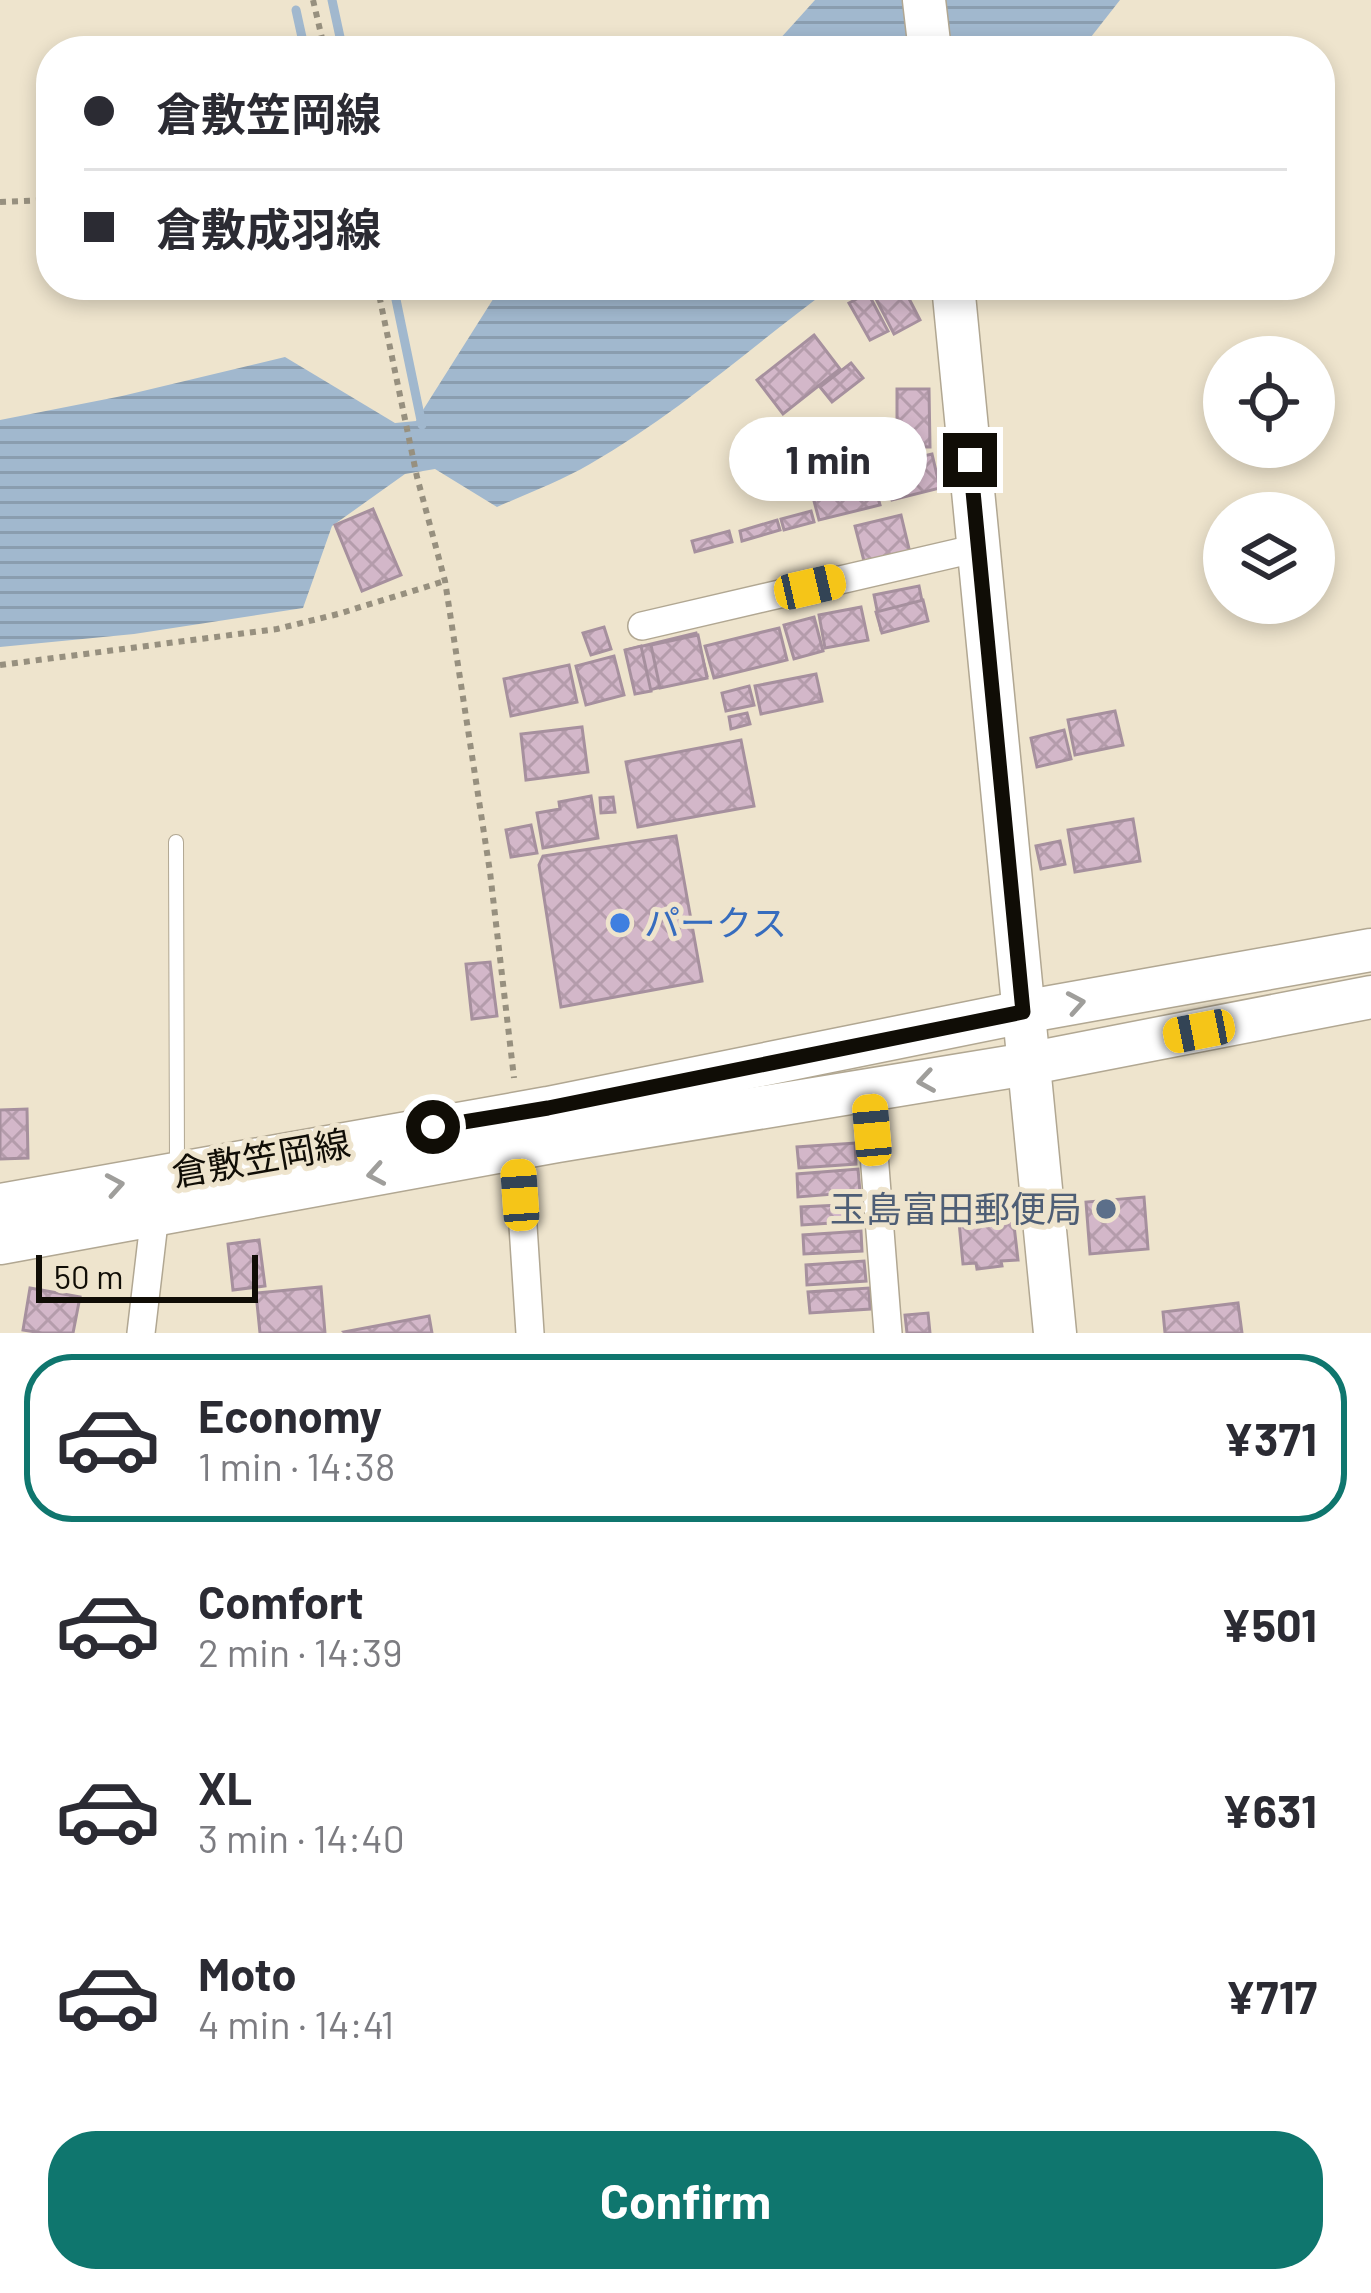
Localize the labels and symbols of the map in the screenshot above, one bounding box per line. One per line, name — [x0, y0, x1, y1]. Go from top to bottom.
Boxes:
callout: 1 min — [730, 418, 928, 502]
route end — [943, 433, 997, 487]
car — [771, 561, 849, 613]
place label: パークス — [644, 900, 787, 943]
marker: パークス — [607, 910, 633, 936]
one-way arrow — [1066, 991, 1086, 1016]
car — [1160, 1006, 1238, 1056]
one-way arrow — [916, 1067, 936, 1092]
car — [851, 1093, 893, 1167]
route start — [406, 1100, 460, 1154]
street label: 倉敷笠岡線 — [168, 1120, 353, 1193]
car — [500, 1158, 540, 1232]
one-way arrow — [366, 1160, 386, 1186]
one-way arrow — [105, 1173, 125, 1198]
place label: 玉島富田郵便局 — [830, 1186, 1082, 1229]
marker: 玉島富田郵便局 — [1093, 1196, 1119, 1222]
scale bar — [36, 1249, 258, 1302]

